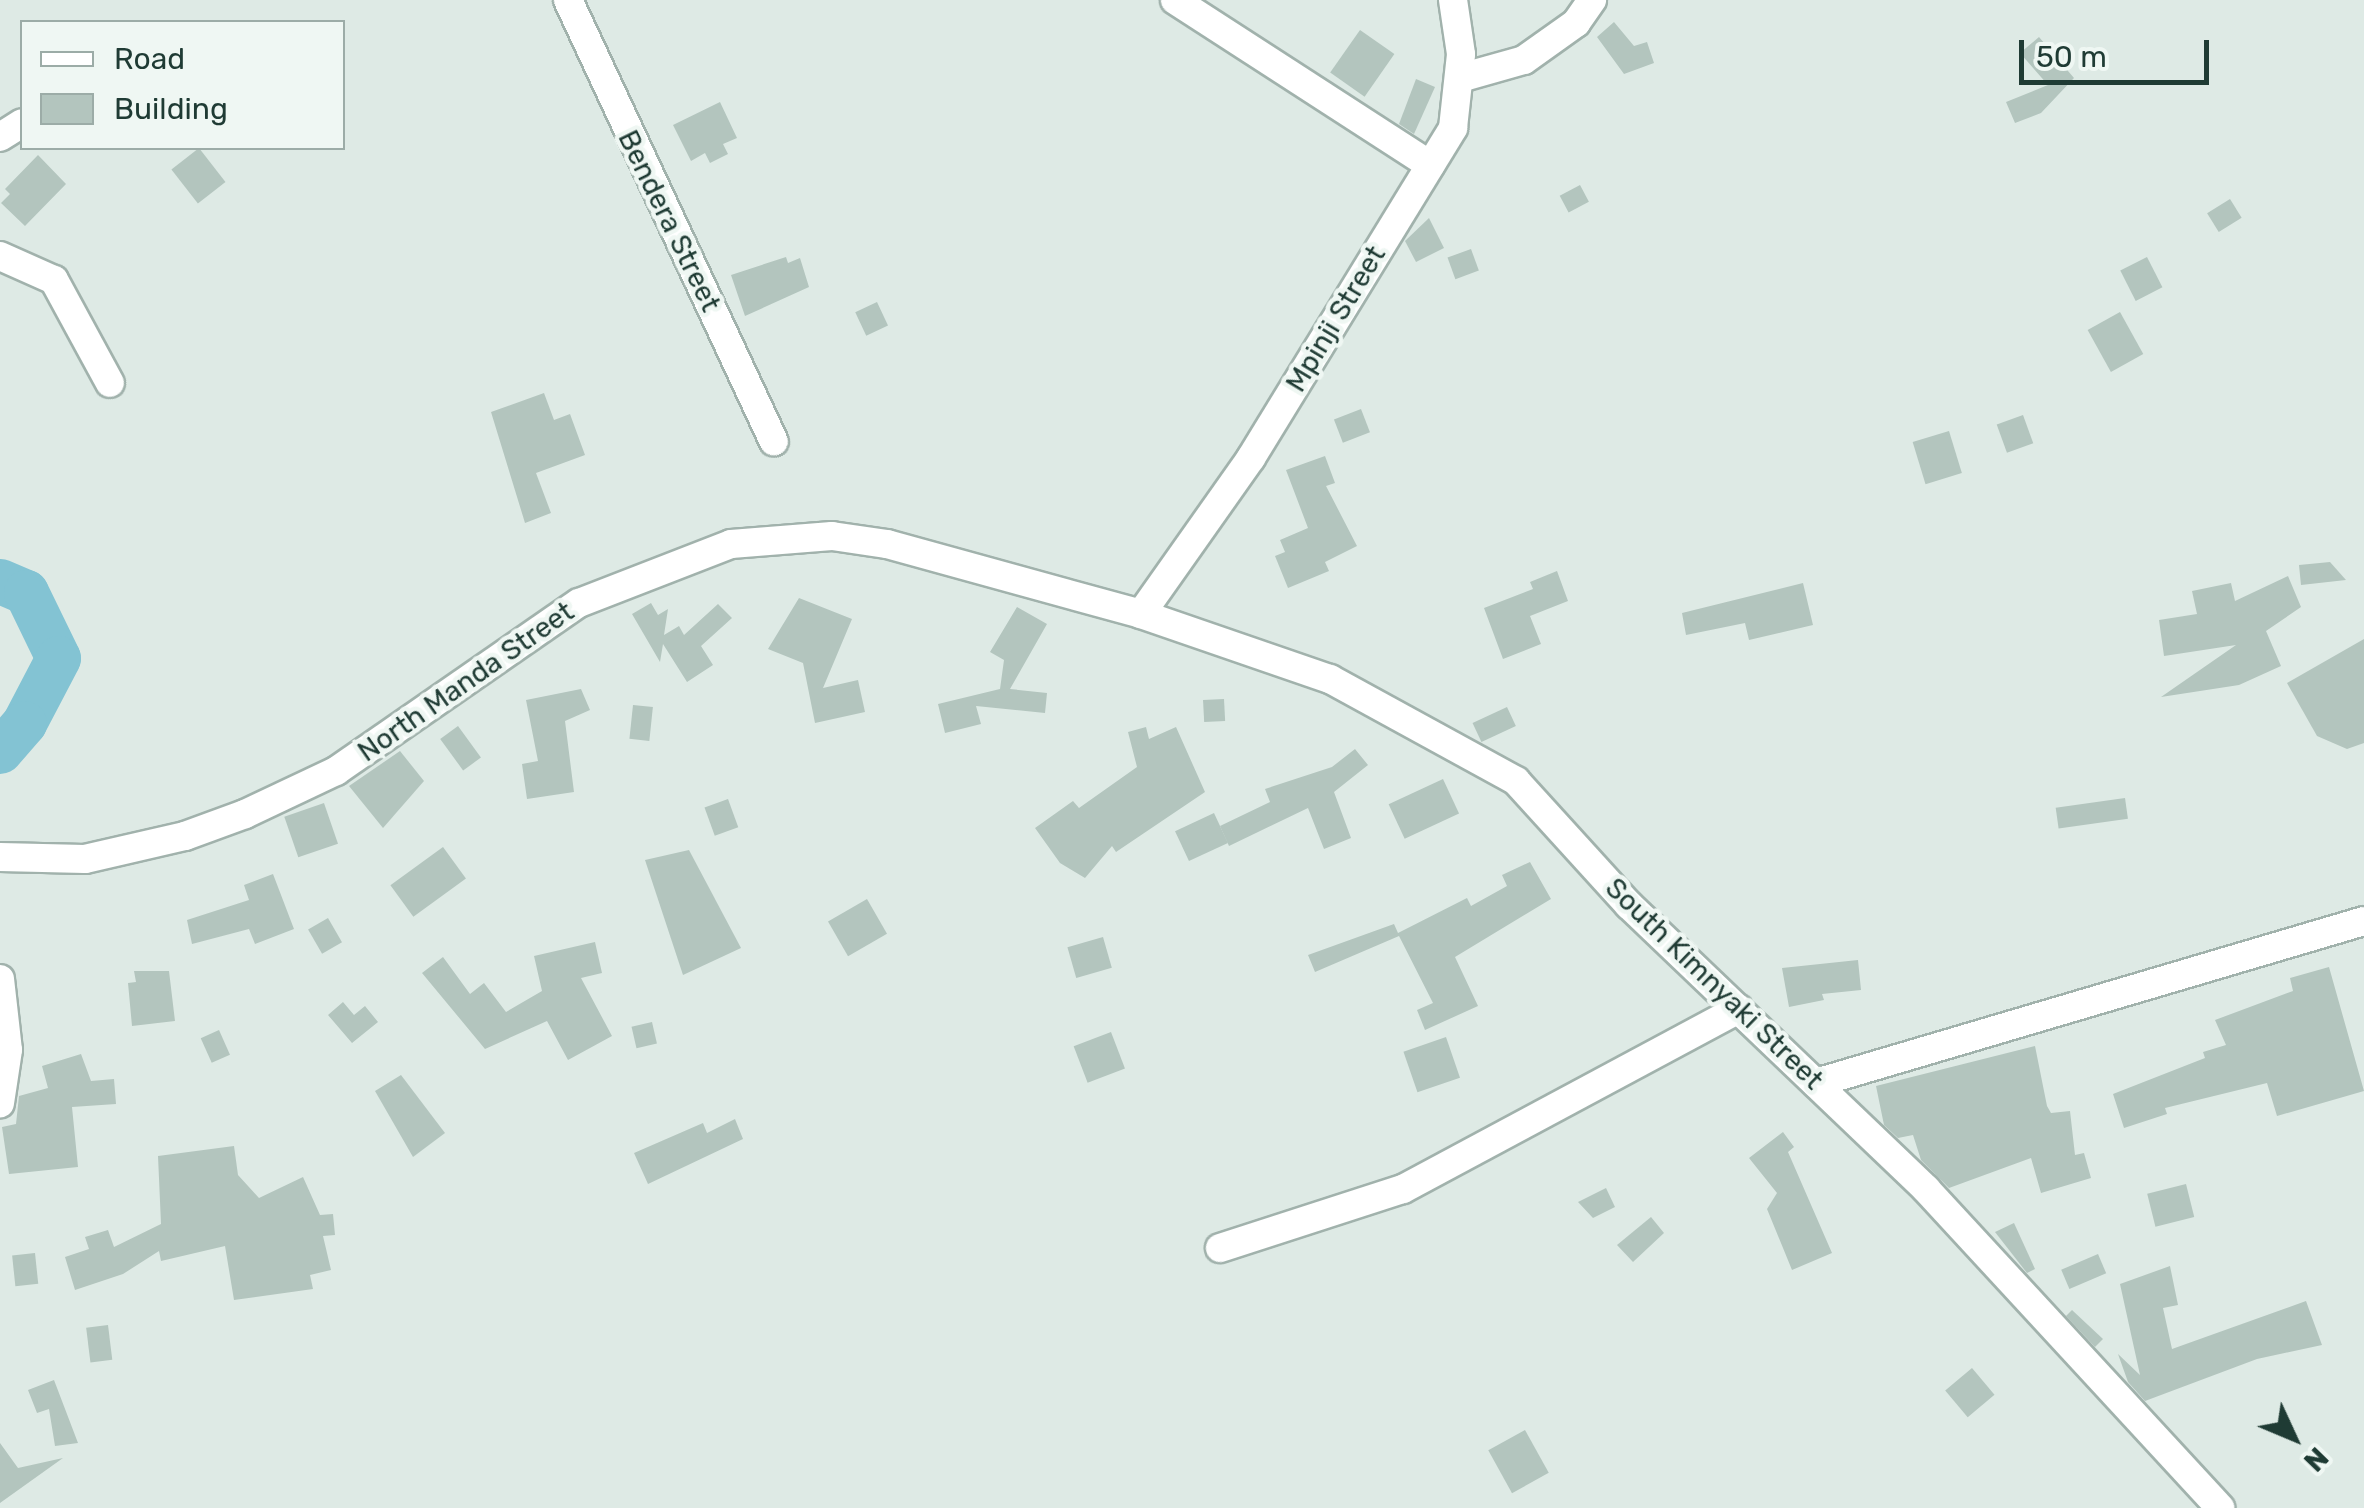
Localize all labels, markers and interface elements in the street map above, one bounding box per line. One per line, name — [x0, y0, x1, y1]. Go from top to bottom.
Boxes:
legend — [20, 20, 345, 150]
scale bar — [2024, 20, 2214, 82]
text: 50 m — [2036, 39, 2107, 75]
text: Road — [114, 41, 185, 77]
text: Building — [114, 91, 228, 127]
street label: Bendera Street — [611, 125, 727, 317]
street label: Mpinji Street — [1279, 240, 1393, 398]
street label: North Manda Street — [352, 595, 580, 769]
street label: South Kimnyaki Street — [1598, 871, 1830, 1097]
north arrow — [2244, 1388, 2344, 1488]
text: N — [2297, 1440, 2335, 1478]

